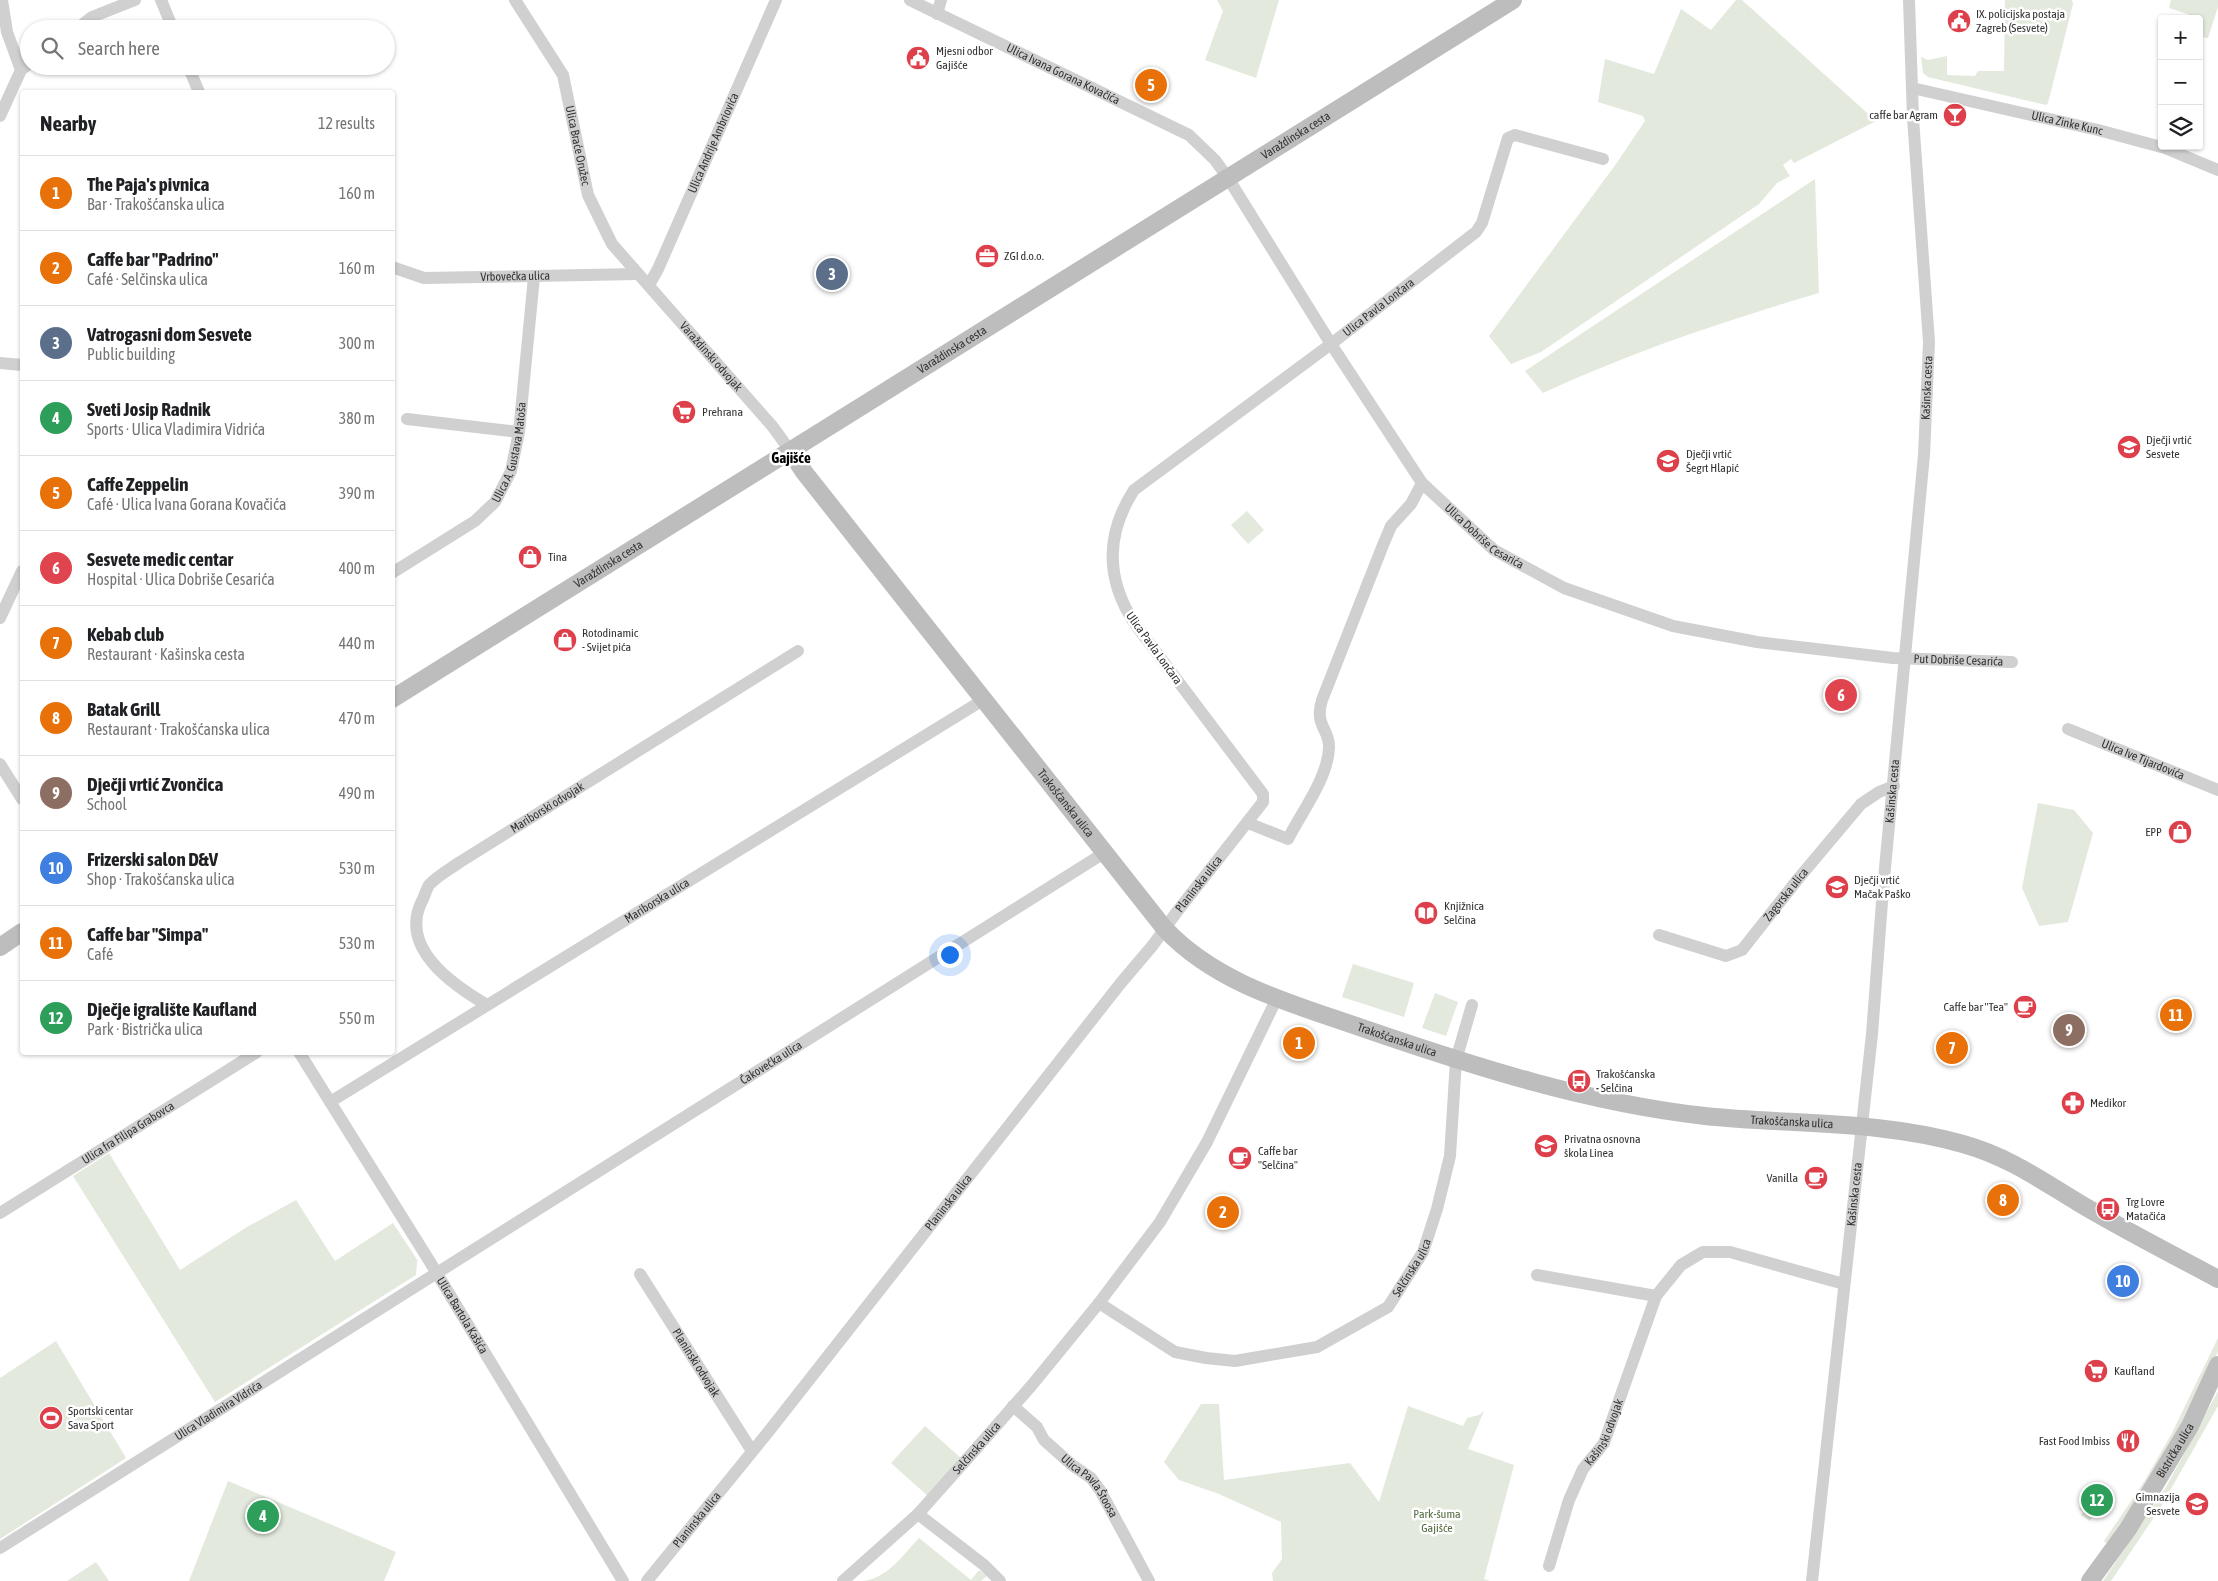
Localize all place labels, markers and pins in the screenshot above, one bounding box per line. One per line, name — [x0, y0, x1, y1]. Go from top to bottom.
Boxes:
place label: IX. policijska postaja Zagreb (Sesvete) — [1976, 7, 2065, 35]
public building icon: IX. policijska postaja Zagreb (Sesvete) — [1946, 8, 1972, 34]
place label: Mjesni odbor Gajišće — [936, 44, 993, 72]
public building icon: Mjesni odbor Gajišće — [905, 45, 931, 71]
pin: 5 — [1135, 66, 1167, 104]
bar icon: caffe bar Agram — [1942, 102, 1968, 128]
place label: caffe bar Agram — [1869, 108, 1938, 122]
office icon: ZGI d.o.o. — [974, 243, 1000, 269]
place label: ZGI d.o.o. — [1004, 249, 1044, 263]
pin: 3 — [816, 255, 848, 293]
supermarket icon: Prehrana — [671, 399, 697, 425]
place label: Prehrana — [702, 405, 743, 419]
place label: Dječji vrtić Sesvete — [2146, 433, 2192, 461]
school or university icon: Dječji vrtić Sesvete — [2116, 434, 2142, 460]
place label: Dječji vrtić Šegrt Hlapić — [1686, 447, 1739, 475]
school or university icon: Dječji vrtić Šegrt Hlapić — [1655, 448, 1681, 474]
shop icon: Tina — [517, 544, 543, 570]
place label: Tina — [548, 550, 567, 564]
place label: Rotodinamic - Svijet pića — [582, 626, 639, 654]
shop icon: Rotodinamic - Svijet pića — [552, 627, 578, 653]
pin: 6 — [1825, 676, 1857, 714]
shop icon: EPP — [2167, 819, 2193, 845]
place label: EPP — [2145, 825, 2162, 839]
place label: Dječji vrtić Mačak Paško — [1854, 873, 1911, 901]
school or university icon: Dječji vrtić Mačak Paško — [1824, 874, 1850, 900]
place label: Knjižnica Selčina — [1444, 899, 1484, 927]
library icon: Knjižnica Selčina — [1413, 900, 1439, 926]
cafe icon: Caffe bar "Tea" — [2012, 994, 2038, 1020]
pin: 11 — [2160, 996, 2192, 1034]
place label: Caffe bar "Tea" — [1944, 1000, 2008, 1014]
pin: 9 — [2053, 1011, 2085, 1049]
pin: 1 — [1283, 1024, 1315, 1062]
pin: 7 — [1936, 1029, 1968, 1067]
place label: Trakošćanska - Selčina — [1596, 1067, 1655, 1095]
bus stop icon: Trakošćanska - Selčina — [1566, 1068, 1592, 1094]
pharmacy icon: Medikor — [2060, 1090, 2086, 1116]
place label: Medikor — [2090, 1096, 2127, 1110]
place label: Privatna osnovna škola Linea — [1564, 1132, 1641, 1160]
school or university icon: Privatna osnovna škola Linea — [1533, 1133, 1559, 1159]
place label: Caffe bar "Selčina" — [1258, 1144, 1298, 1172]
cafe icon: Caffe bar "Selčina" — [1227, 1145, 1253, 1171]
cafe icon: Vanilla — [1803, 1165, 1829, 1191]
place label: Vanilla — [1766, 1171, 1798, 1185]
pin: 8 — [1987, 1181, 2019, 1219]
pin: 2 — [1207, 1193, 1239, 1231]
place label: Trg Lovre Matačića — [2126, 1195, 2166, 1223]
bus stop icon: Trg Lovre Matačića — [2095, 1196, 2121, 1222]
pin: 10 — [2107, 1262, 2139, 1300]
supermarket icon: Kaufland — [2083, 1358, 2109, 1384]
place label: Kaufland — [2114, 1364, 2155, 1378]
place label: Sportski centar Sava Sport — [68, 1404, 134, 1432]
sports icon: Sportski centar Sava Sport — [38, 1405, 64, 1431]
restaurant icon: Fast Food Imbiss — [2115, 1428, 2141, 1454]
place label: Fast Food Imbiss — [2039, 1434, 2110, 1448]
pin: 12 — [2081, 1481, 2113, 1519]
place label: Gimnazija Sesvete — [2135, 1490, 2180, 1518]
school or university icon: Gimnazija Sesvete — [2184, 1491, 2210, 1517]
pin: 4 — [247, 1497, 279, 1535]

